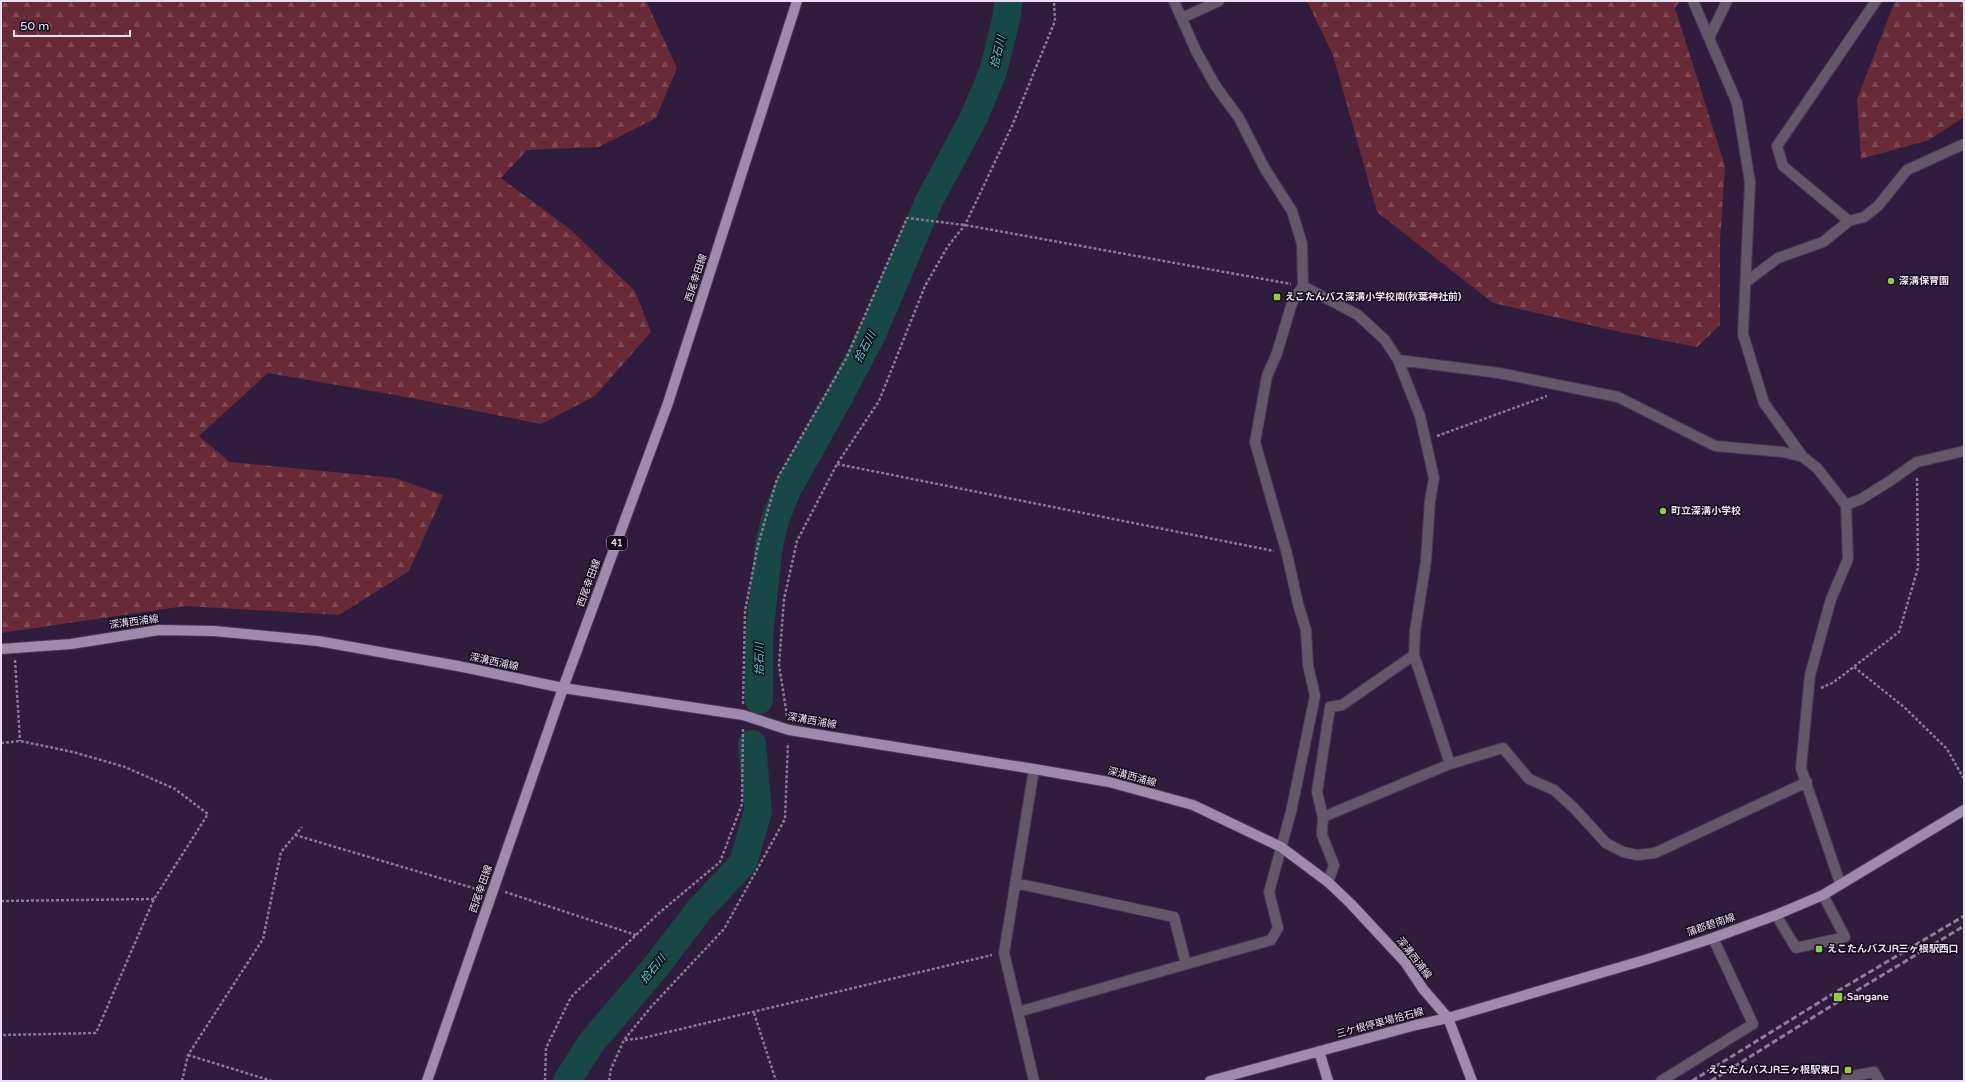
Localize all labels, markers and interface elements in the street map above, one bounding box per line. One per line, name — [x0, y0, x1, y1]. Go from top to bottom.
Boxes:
scale bar — [14, 12, 130, 38]
text: 50 m — [20, 19, 49, 33]
water label: 拾石川 — [988, 33, 1009, 70]
street label: 西尾幸田線 — [683, 252, 709, 304]
place label: 深溝保育園 — [1899, 275, 1949, 287]
marker: 深溝保育園 — [1886, 276, 1896, 286]
place label: えこたんバス深溝小学校南(秋葉神社前) — [1285, 291, 1461, 303]
marker: えこたんバス深溝小学校南(秋葉神社前) — [1272, 292, 1282, 302]
water label: 拾石川 — [852, 328, 879, 365]
place label: 町立深溝小学校 — [1671, 505, 1741, 517]
marker: 町立深溝小学校 — [1658, 506, 1668, 516]
road number: 41 — [607, 536, 627, 550]
street label: 西尾幸田線 — [575, 557, 603, 609]
street label: 深溝西浦線 — [108, 613, 160, 631]
water label: 拾石川 — [753, 642, 766, 676]
street label: 深溝西浦線 — [468, 651, 520, 673]
street label: 深溝西浦線 — [786, 711, 838, 731]
street label: 深溝西浦線 — [1106, 765, 1158, 789]
street label: 西尾幸田線 — [467, 863, 495, 915]
street label: 蒲郡碧南線 — [1685, 911, 1737, 939]
street label: 深溝西浦線 — [1394, 935, 1434, 981]
place label: えこたんバスJR三ヶ根駅西口 — [1827, 943, 1959, 955]
marker: えこたんバスJR三ヶ根駅西口 — [1814, 944, 1824, 954]
water label: 拾石川 — [638, 951, 669, 986]
marker: Sangane — [1832, 991, 1844, 1003]
place label: Sangane — [1847, 991, 1889, 1003]
street label: 三ケ根停車場拾石線 — [1335, 1006, 1425, 1040]
place label: えこたんバスJR三ヶ根駅東口 — [1708, 1064, 1840, 1076]
marker: えこたんバスJR三ヶ根駅東口 — [1843, 1065, 1853, 1075]

